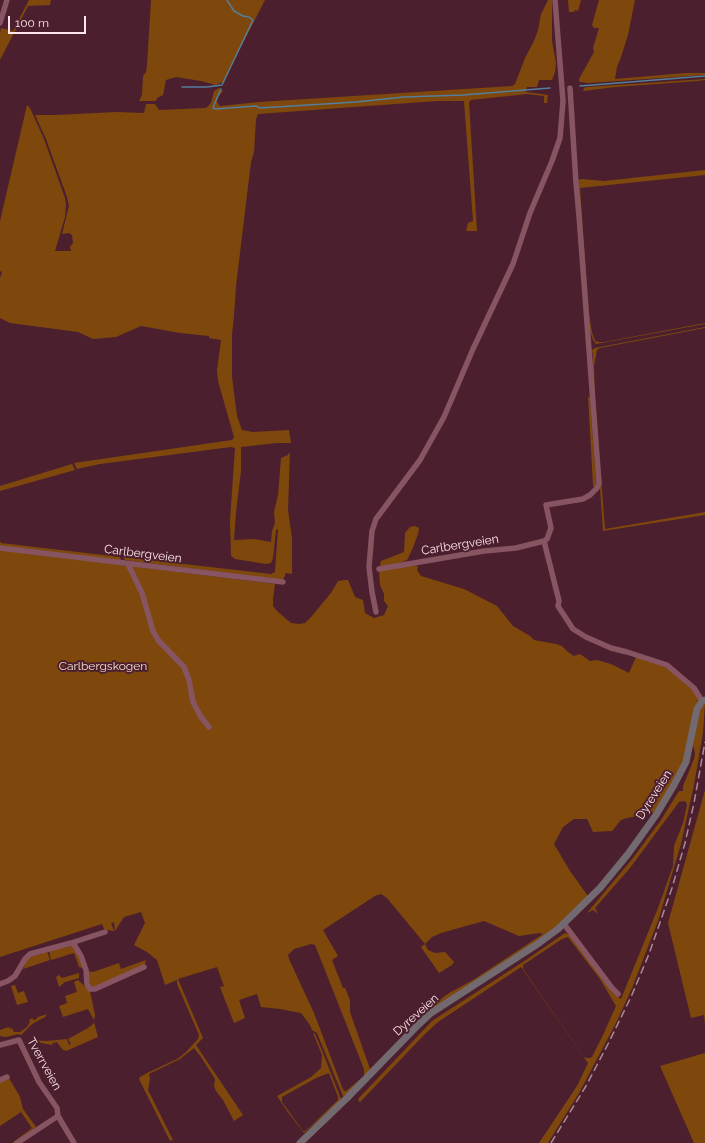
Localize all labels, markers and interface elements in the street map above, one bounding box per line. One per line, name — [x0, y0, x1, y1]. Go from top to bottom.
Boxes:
scale bar — [10, 8, 88, 34]
text: 100 m — [15, 16, 49, 30]
street label: Carlbergveien — [420, 532, 500, 558]
street label: Carlbergveien — [103, 542, 183, 566]
park label: Carlbergskogen — [59, 659, 147, 673]
street label: Dyreveien — [633, 767, 675, 823]
street label: Dyreveien — [390, 991, 442, 1039]
street label: Tverrveien — [24, 1035, 64, 1093]

